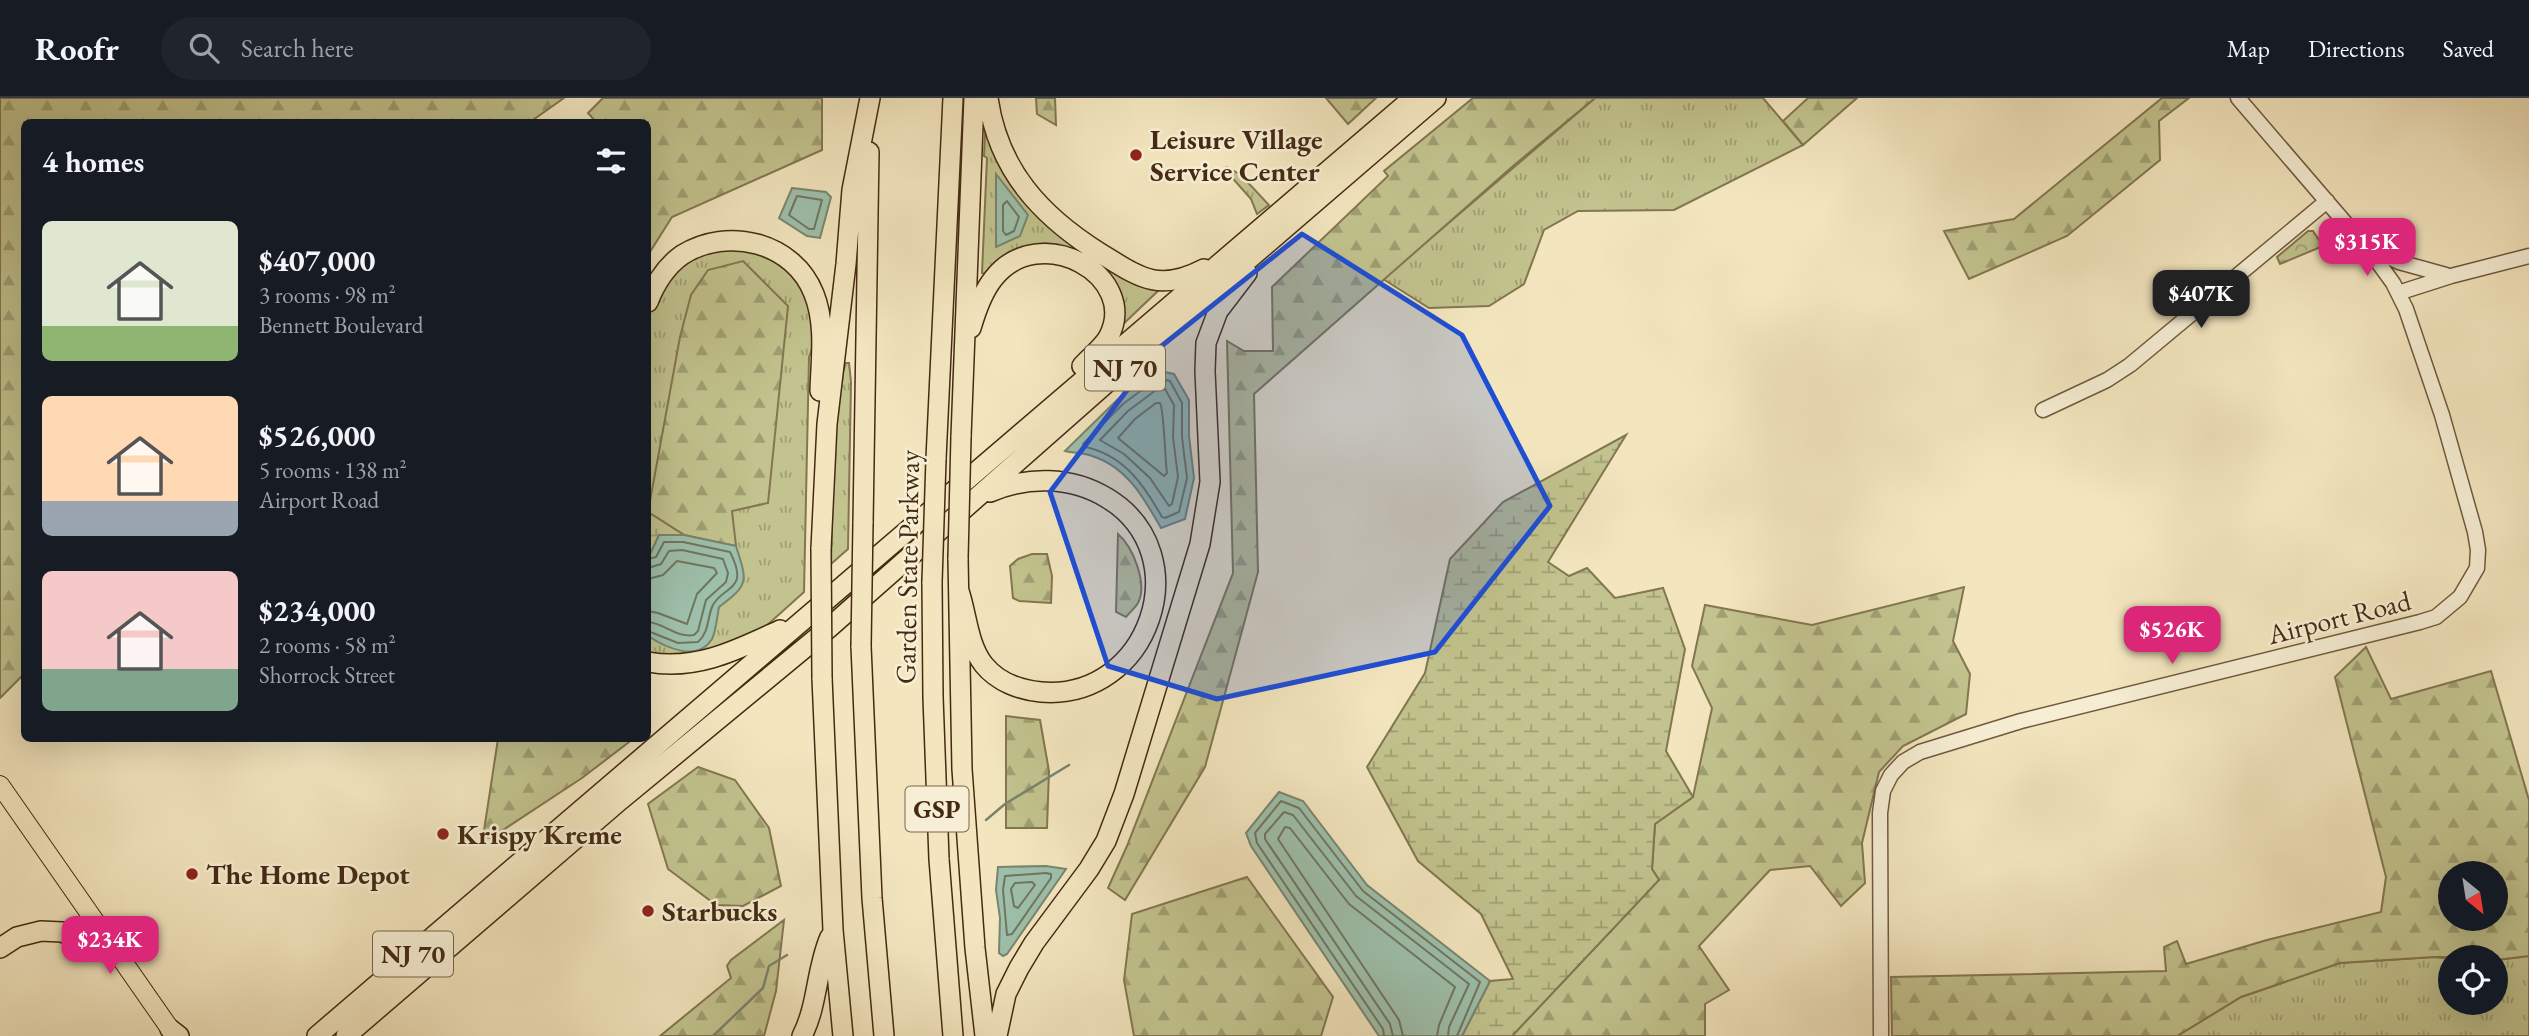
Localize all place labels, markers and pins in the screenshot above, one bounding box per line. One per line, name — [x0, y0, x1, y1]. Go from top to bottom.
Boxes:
place label: Leisure Village Service Center — [1150, 121, 1323, 189]
marker: Leisure Village Service Center — [1128, 147, 1144, 163]
pin: $315K — [2318, 218, 2416, 278]
pin: $407K — [2152, 271, 2250, 330]
pin: $526K — [2123, 606, 2221, 666]
place label: Krispy Kreme — [457, 816, 622, 852]
marker: Krispy Kreme — [435, 826, 451, 842]
place label: The Home Depot — [206, 856, 410, 892]
marker: The Home Depot — [184, 866, 200, 882]
place label: Starbucks — [662, 893, 777, 929]
marker: Starbucks — [640, 903, 656, 919]
pin: $234K — [61, 916, 159, 976]

